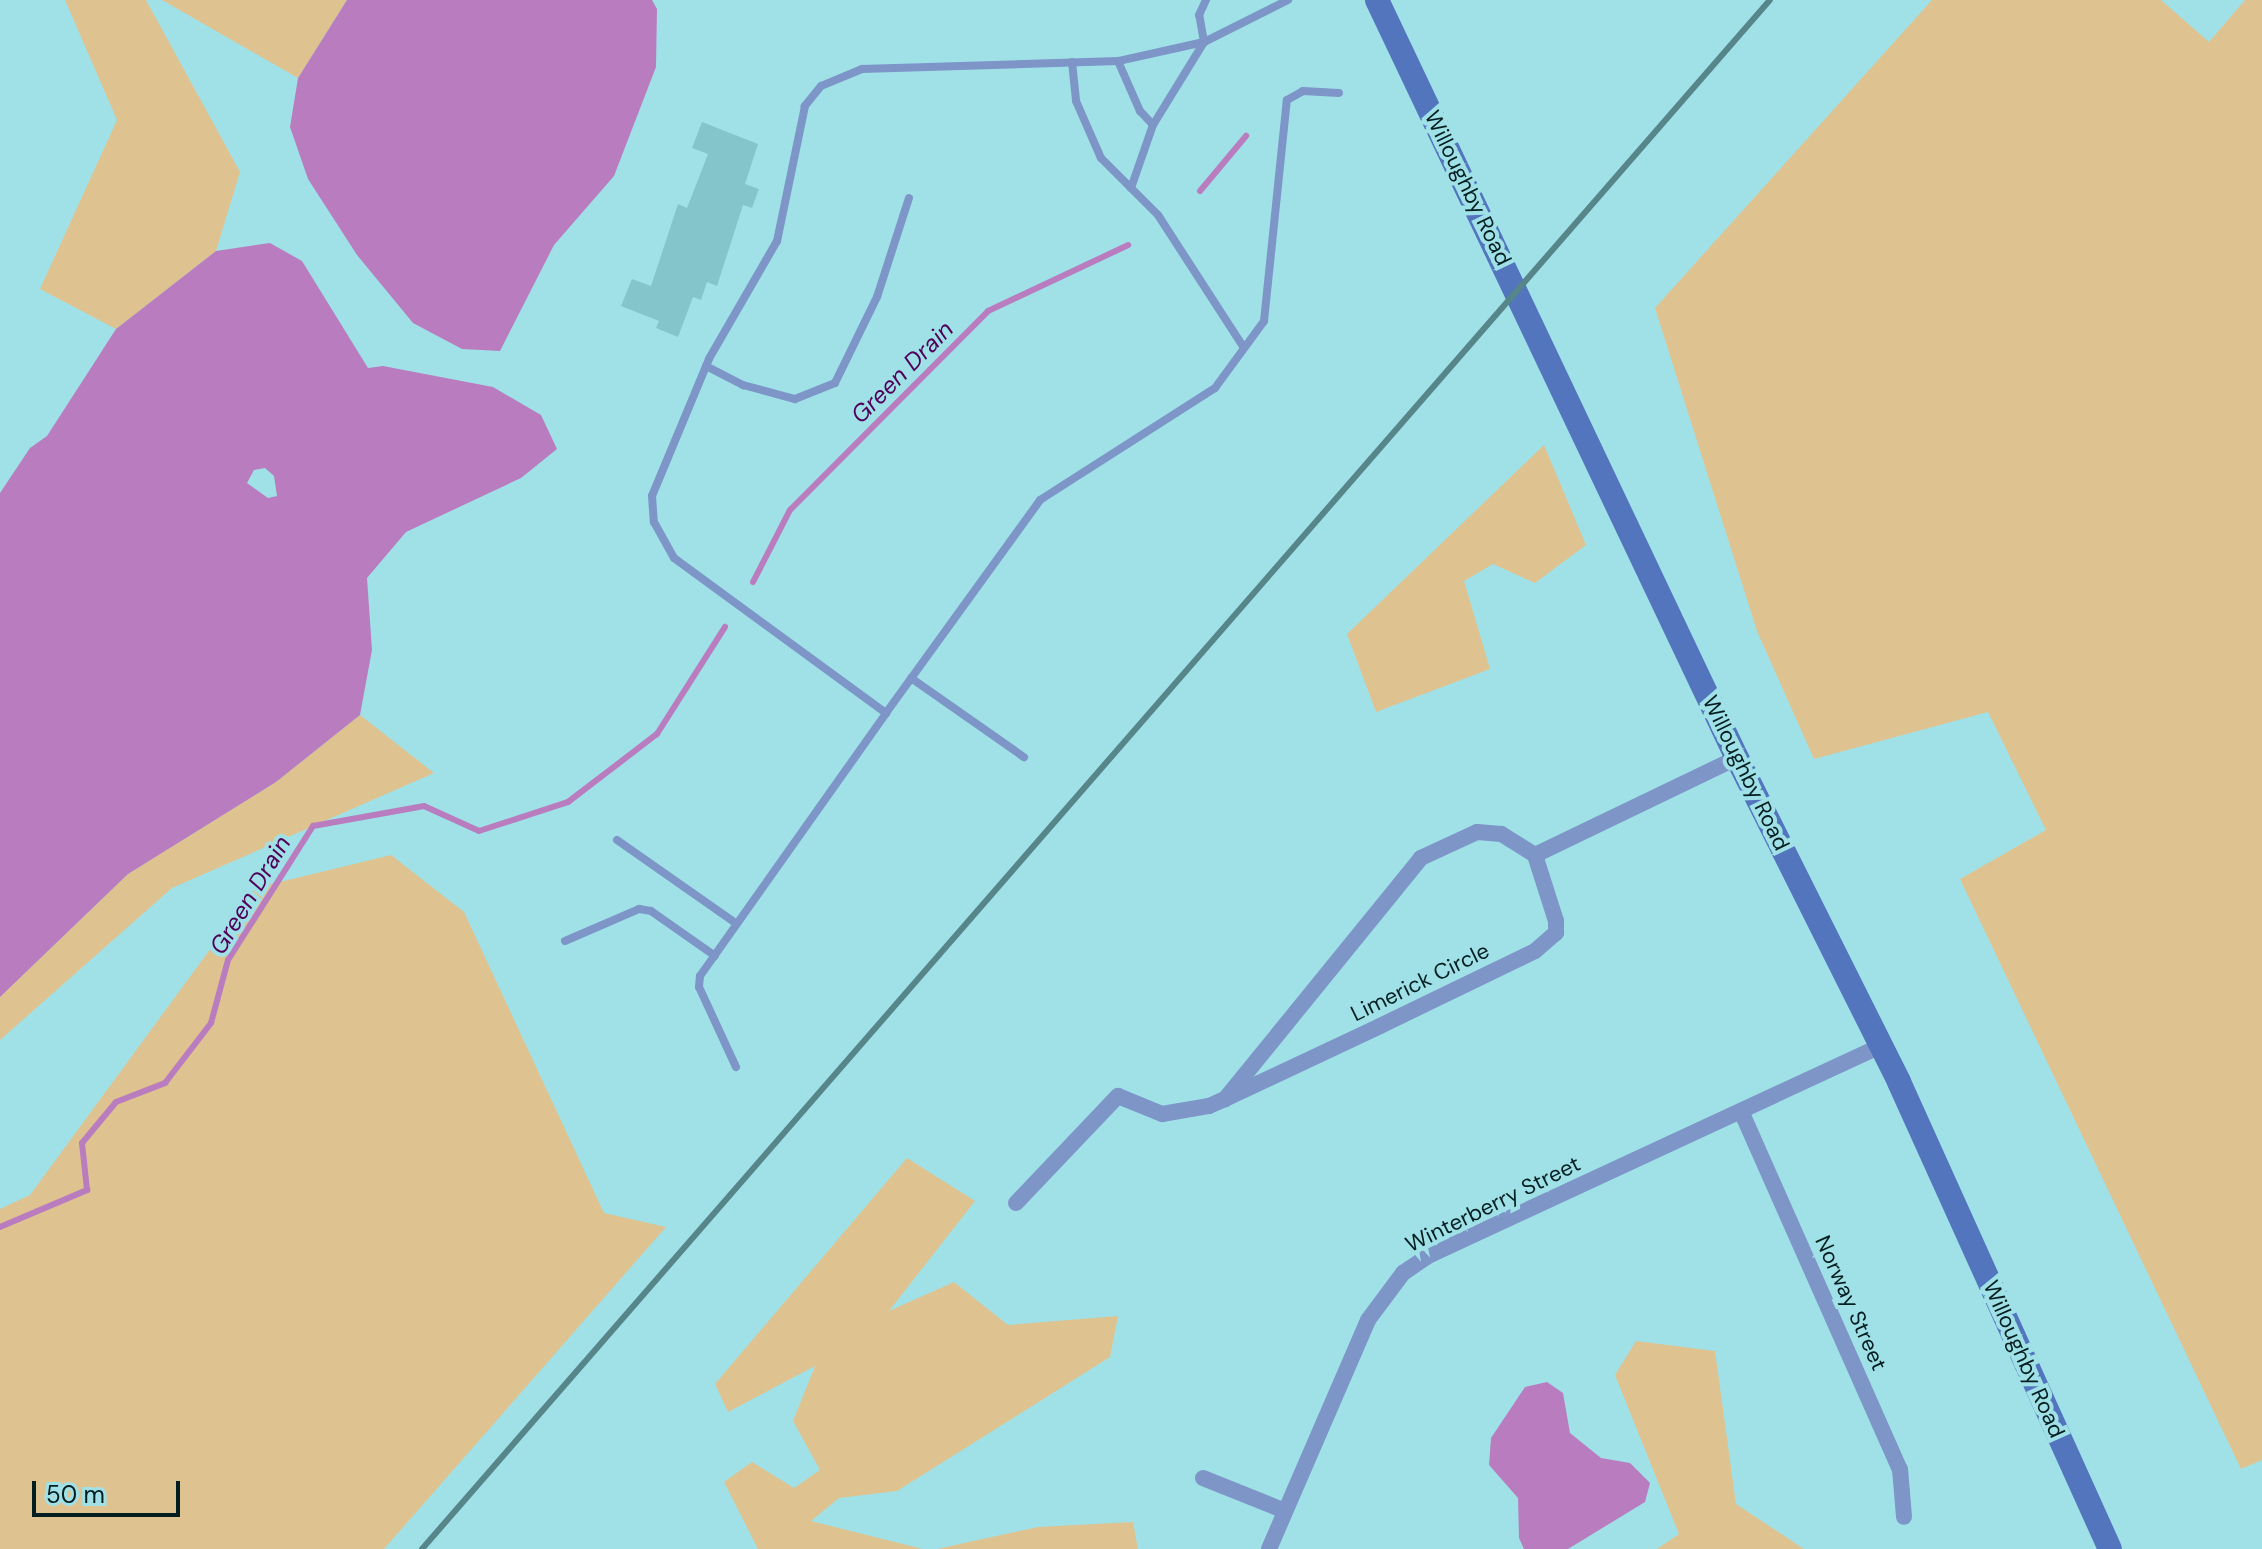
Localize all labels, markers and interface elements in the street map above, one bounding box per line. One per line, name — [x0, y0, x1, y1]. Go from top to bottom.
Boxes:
street label: Willoughby Road — [1419, 106, 1517, 270]
water label: Green Drain — [845, 315, 959, 429]
street label: Willoughby Road — [1697, 691, 1795, 855]
water label: Green Drain — [203, 831, 297, 959]
street label: Limerick Circle — [1346, 937, 1494, 1027]
street label: Winterberry Street — [1401, 1150, 1585, 1258]
street label: Norway Street — [1809, 1231, 1893, 1375]
street label: Willoughby Road — [1978, 1276, 2070, 1442]
scale bar — [36, 1465, 184, 1515]
text: 50 m — [46, 1479, 105, 1510]

